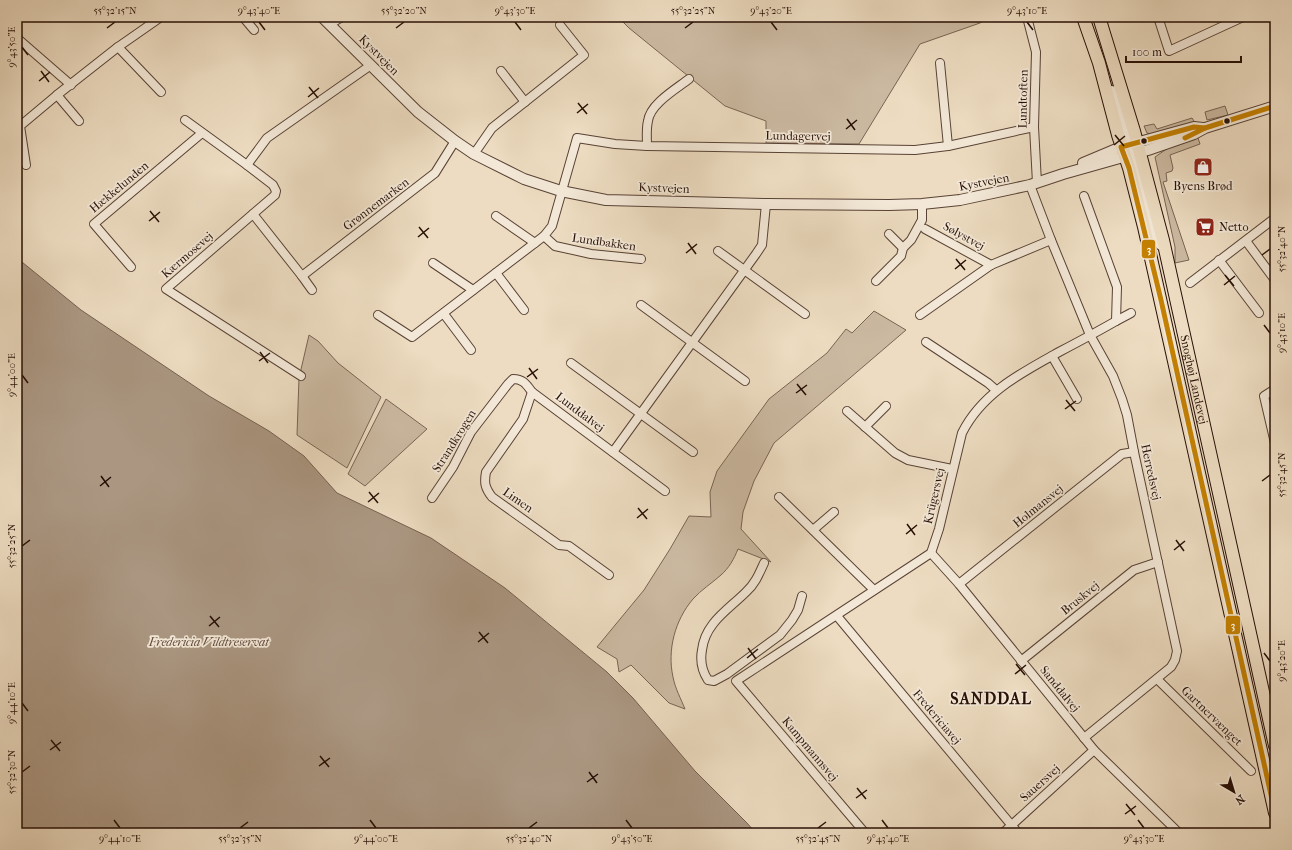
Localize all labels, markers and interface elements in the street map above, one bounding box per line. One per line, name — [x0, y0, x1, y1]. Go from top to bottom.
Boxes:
text: 55°32'15"N — [94, 5, 137, 17]
text: 9°43'40"E — [238, 5, 280, 17]
text: 55°32'20"N — [381, 5, 427, 17]
text: 9°43'30"E — [495, 5, 535, 17]
text: 55°32'25"N — [671, 5, 716, 17]
text: 9°43'20"E — [750, 5, 792, 17]
text: 9°43'10"E — [1007, 5, 1047, 17]
text: 9°43'50"E — [6, 27, 18, 67]
street label: Kystvejen — [356, 32, 402, 78]
scale bar — [1126, 38, 1241, 64]
text: 100 m — [1132, 45, 1162, 59]
street label: Lundtoften — [1015, 69, 1031, 129]
unlabelled marker — [1222, 116, 1232, 126]
street label: Lundagervej — [765, 128, 831, 144]
unlabelled marker — [1139, 136, 1149, 146]
shop icon: Byens Brød — [1192, 156, 1214, 178]
street label: Hækkelunden — [87, 158, 151, 216]
street label: Kystvejen — [958, 170, 1010, 194]
street label: Grønnemarken — [340, 175, 412, 233]
place label: Byens Brød — [1173, 179, 1233, 193]
street label: Kystvejen — [638, 180, 690, 196]
supermarket icon: Netto — [1194, 216, 1216, 238]
street label: Sølystvej — [941, 219, 987, 253]
place label: Netto — [1219, 220, 1248, 234]
text: 55°32'40"N — [1276, 225, 1288, 272]
street label: Kærmosevej — [158, 229, 216, 281]
street label: Lundbakken — [571, 231, 637, 253]
line badge: 3 — [1141, 239, 1156, 259]
text: 3 — [1147, 243, 1152, 256]
text: 9°43'10"E — [1276, 313, 1288, 353]
street label: Snoghøj Landevej — [1177, 334, 1211, 425]
text: 9°44'00"E — [6, 353, 18, 397]
street label: Lunddalvej — [553, 389, 607, 435]
street label: Strandkrogen — [429, 407, 479, 475]
street label: Herredsvej — [1138, 443, 1164, 501]
text: 55°32'45"N — [1276, 452, 1288, 498]
street label: Krügersvej — [921, 466, 947, 526]
street label: Holmansvej — [1010, 482, 1066, 530]
street label: Limen — [500, 485, 536, 515]
text: 55°32'25"N — [6, 523, 18, 568]
street label: Bruskvej — [1058, 578, 1102, 618]
line badge: 3 — [1225, 615, 1241, 635]
text: 3 — [1231, 619, 1236, 632]
park label: Fredericia Vildtreservat — [148, 635, 270, 649]
text: 9°43'20"E — [1276, 640, 1288, 682]
street label: Sanddalvej — [1037, 663, 1083, 715]
text: 9°44'10"E — [6, 682, 18, 724]
street label: Gartnervænget — [1179, 683, 1246, 749]
street label: Fredericiavej — [910, 687, 964, 747]
district label: SANDDAL — [950, 689, 1032, 708]
street label: Kampmannsvej — [779, 714, 841, 784]
text: 55°32'30"N — [6, 749, 18, 794]
street label: Sauersvej — [1017, 762, 1063, 804]
north arrow — [1214, 772, 1254, 812]
text: N — [1232, 792, 1247, 808]
text: 9°44'10"E — [99, 833, 141, 845]
text: 55°32'35"N — [218, 833, 262, 845]
text: 9°44'00"E — [354, 833, 398, 845]
text: 55°32'40"N — [506, 833, 553, 845]
text: 9°43'50"E — [612, 833, 652, 845]
text: 55°32'45"N — [795, 833, 841, 845]
text: 9°43'40"E — [867, 833, 909, 845]
text: 9°43'30"E — [1124, 833, 1164, 845]

